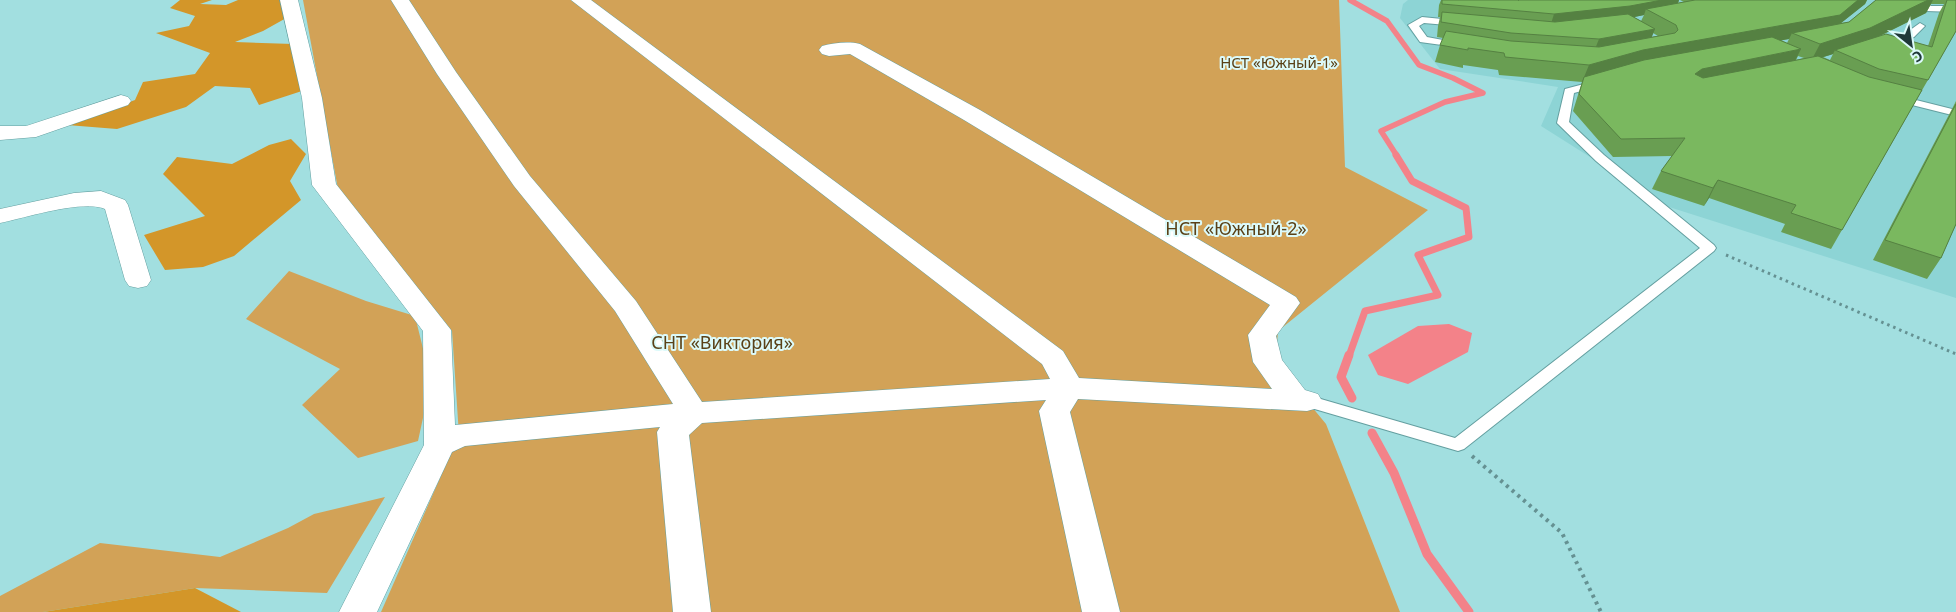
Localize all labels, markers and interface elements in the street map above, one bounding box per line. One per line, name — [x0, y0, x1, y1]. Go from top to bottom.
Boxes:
north arrow — [1886, 20, 1936, 70]
text: С — [1909, 46, 1926, 67]
park label: НСТ «Южный-1» — [1220, 52, 1338, 72]
park label: НСТ «Южный-2» — [1165, 216, 1307, 240]
park label: СНТ «Виктория» — [651, 330, 793, 354]

